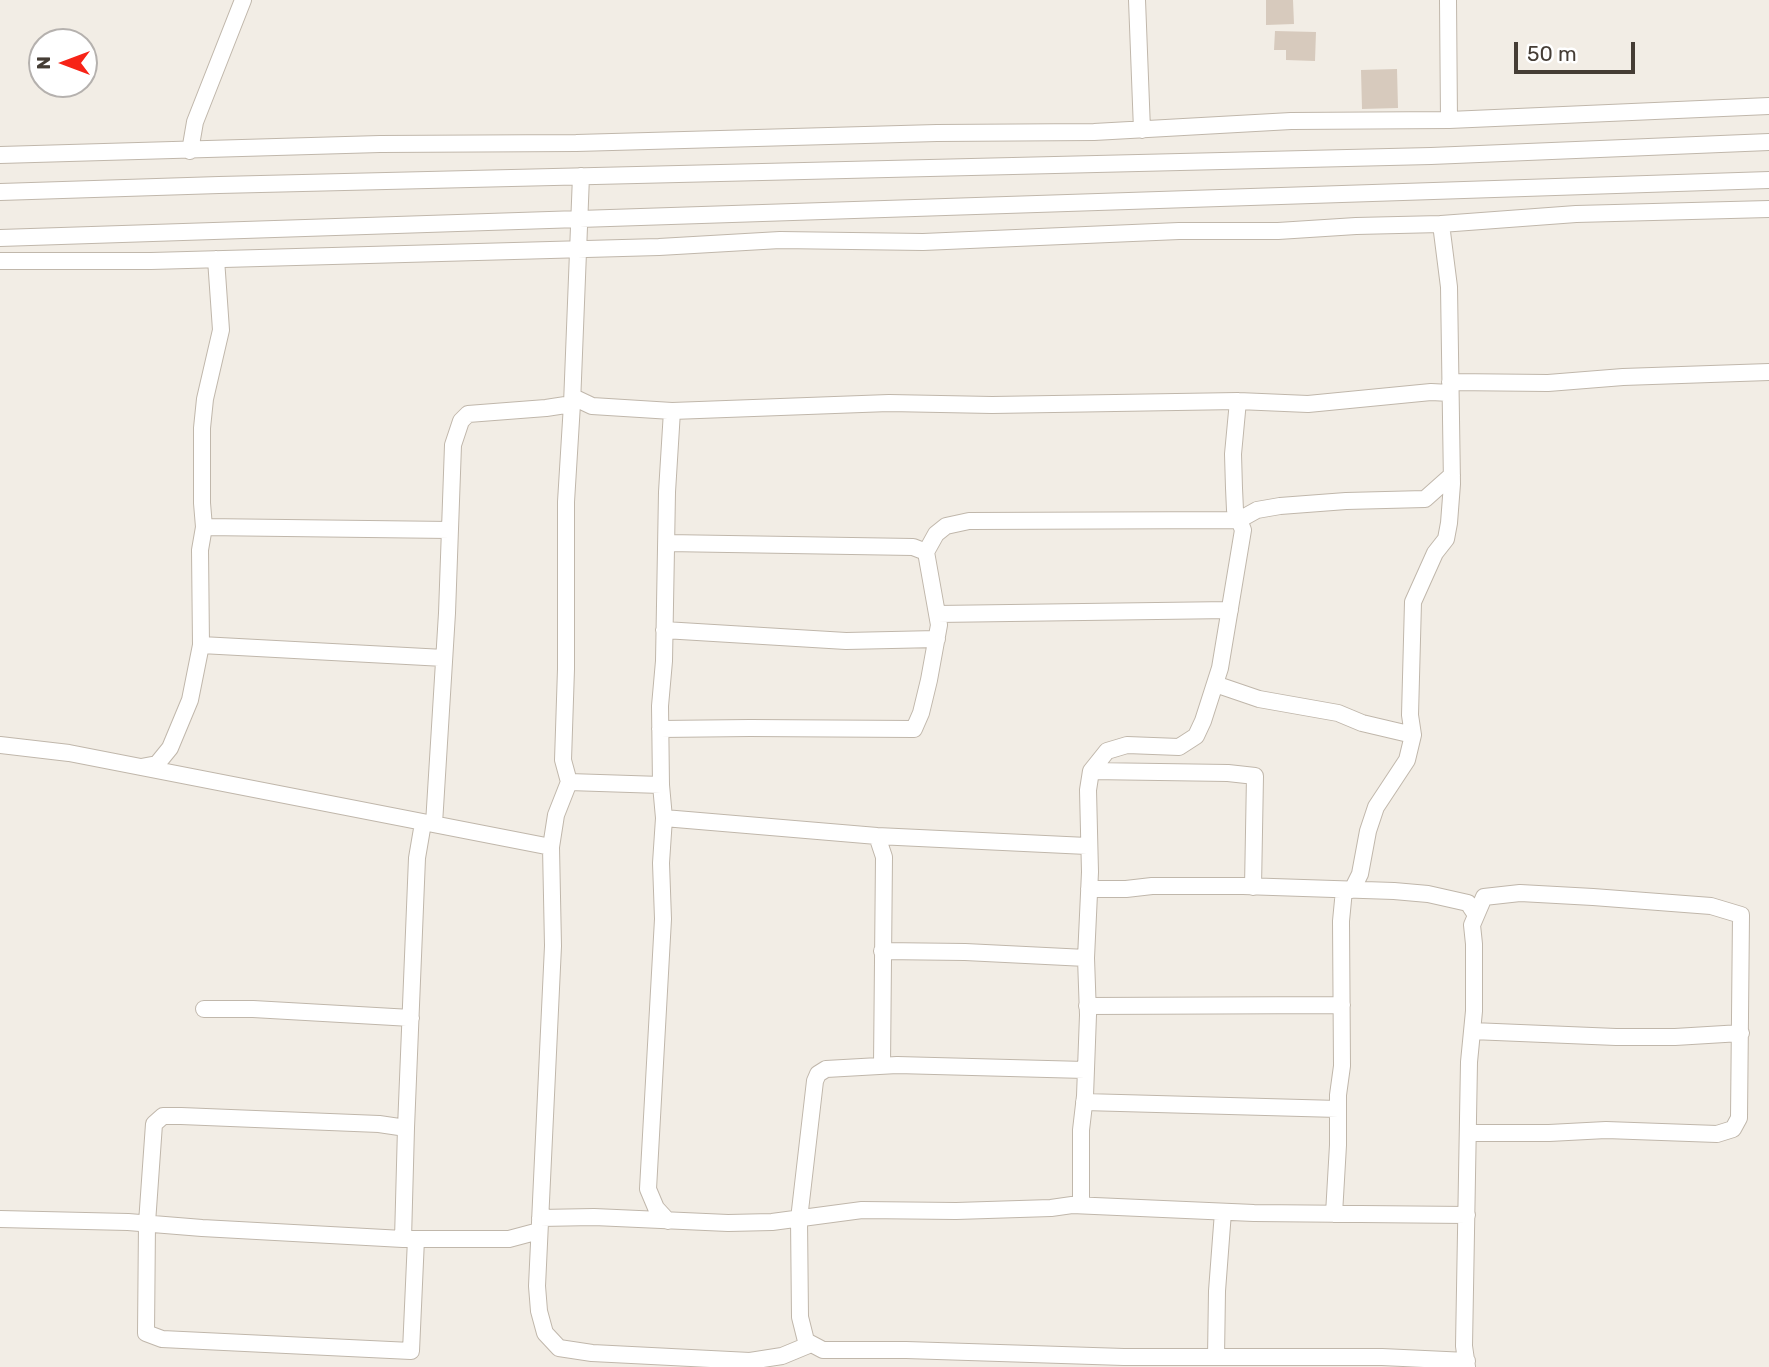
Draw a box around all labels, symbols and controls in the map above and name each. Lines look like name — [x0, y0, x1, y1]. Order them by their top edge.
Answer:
north arrow — [28, 28, 98, 98]
scale bar — [1517, 28, 1638, 72]
text: 50 m — [1527, 41, 1577, 66]
text: N — [32, 56, 55, 70]

